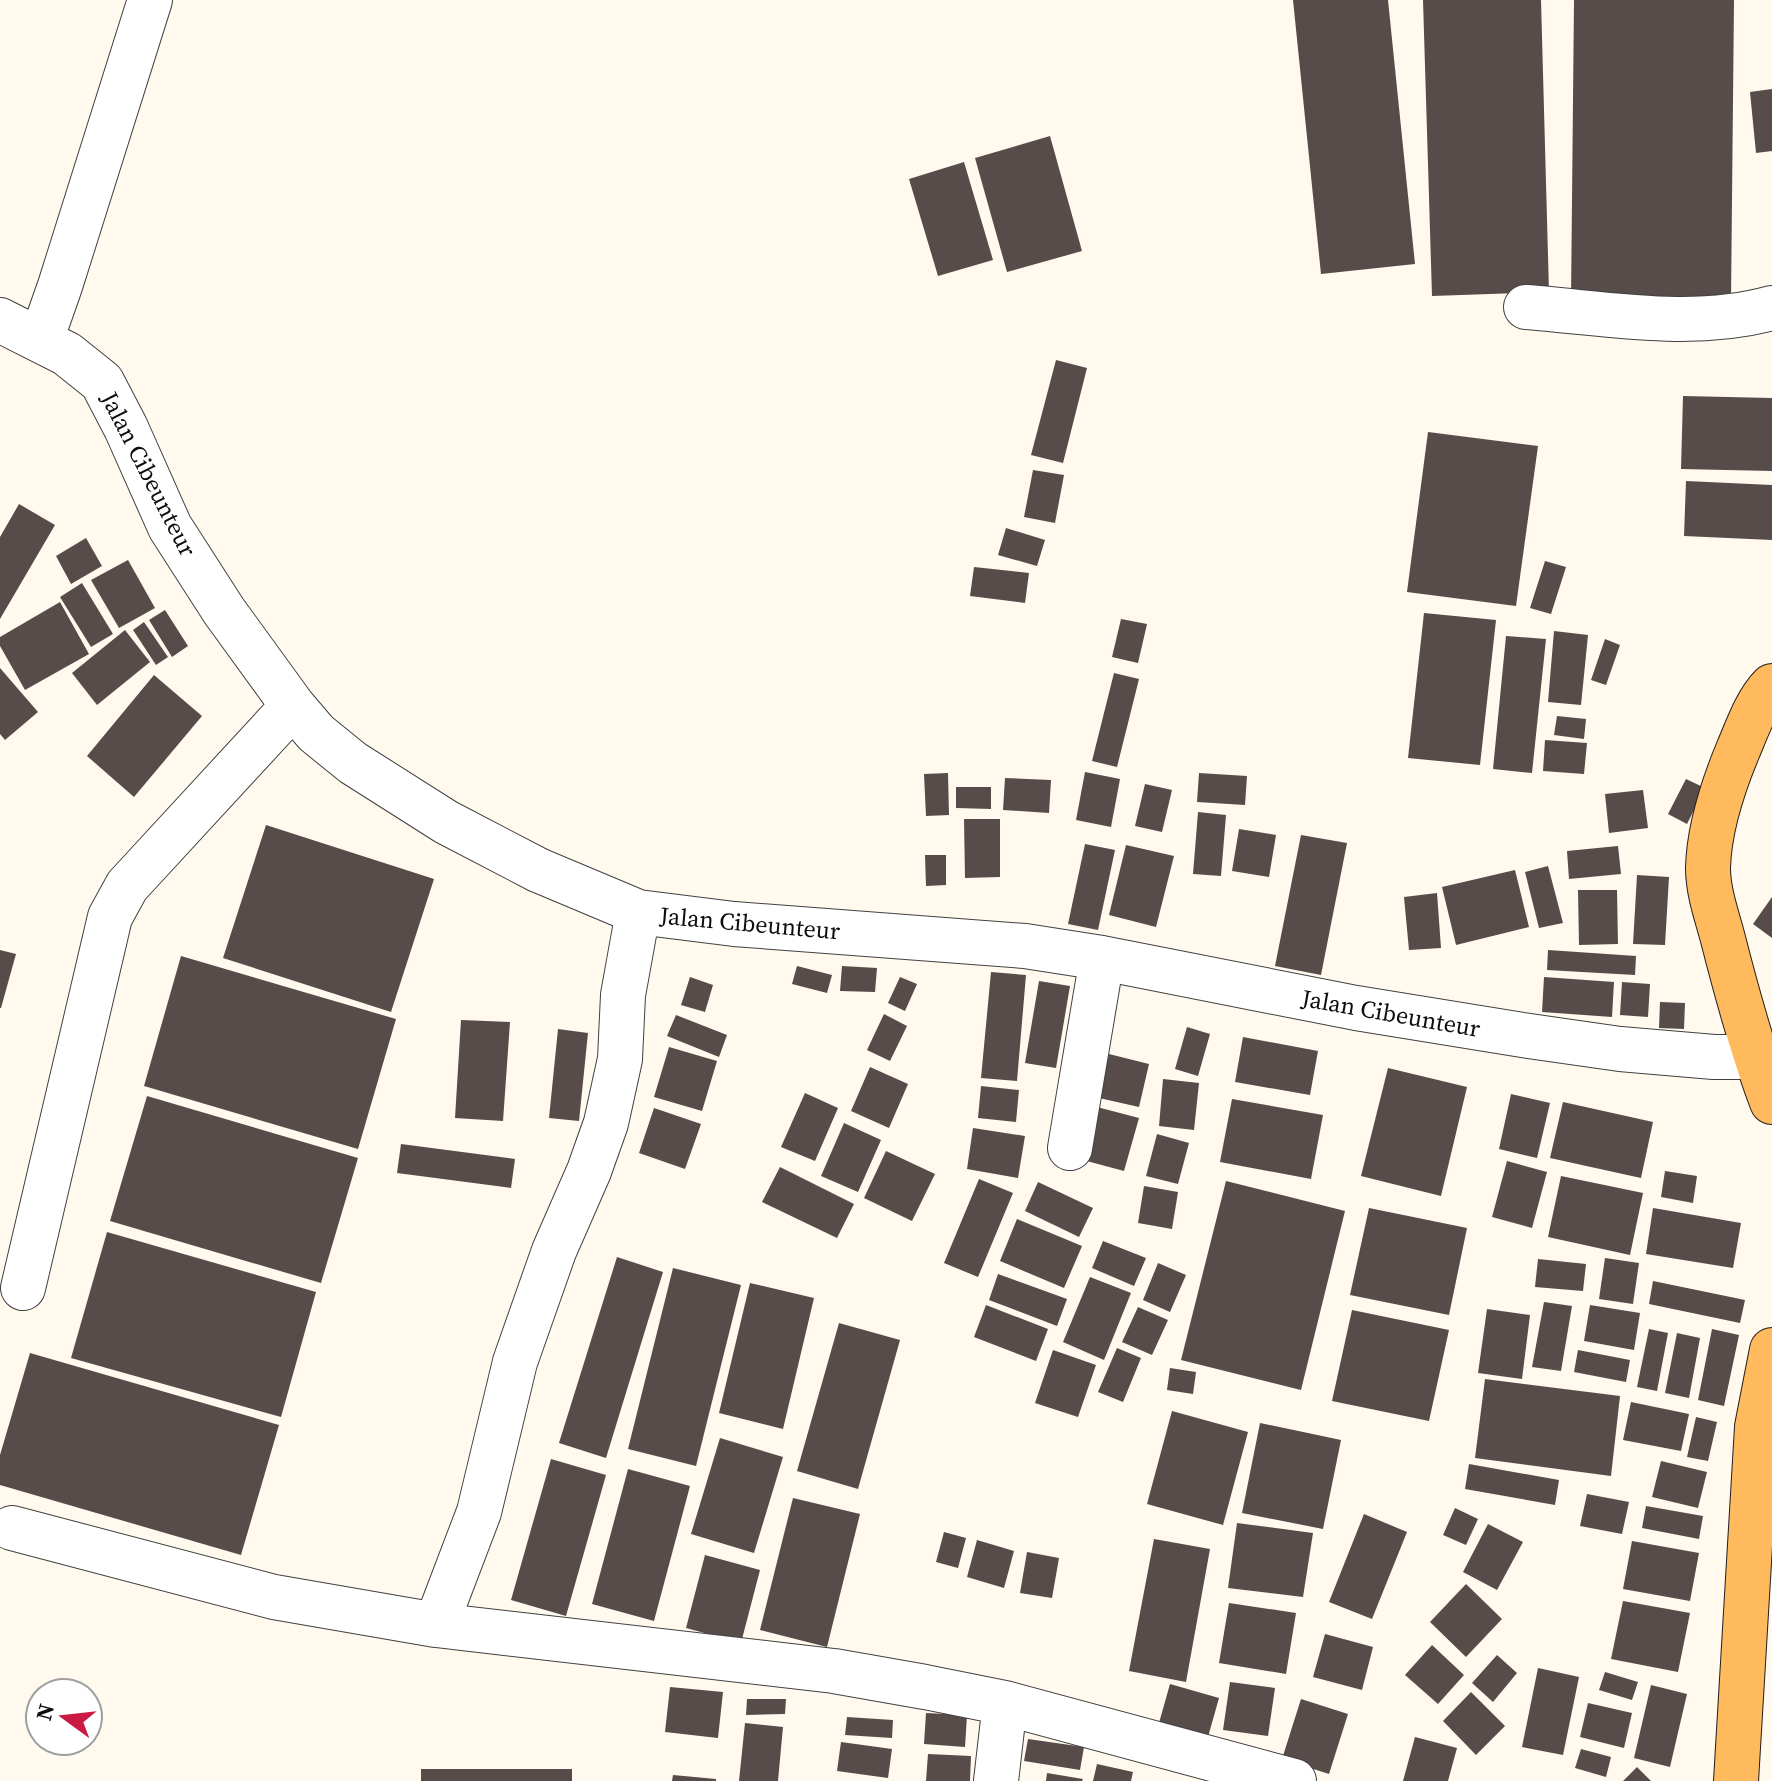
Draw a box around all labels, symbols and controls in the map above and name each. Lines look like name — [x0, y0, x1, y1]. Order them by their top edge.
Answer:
street label: Jalan Cibeunteur — [93, 385, 205, 562]
street label: Jalan Cibeunteur — [658, 899, 841, 947]
street label: Jalan Cibeunteur — [1298, 981, 1483, 1045]
north arrow — [24, 1677, 104, 1757]
text: N — [28, 1700, 61, 1723]

